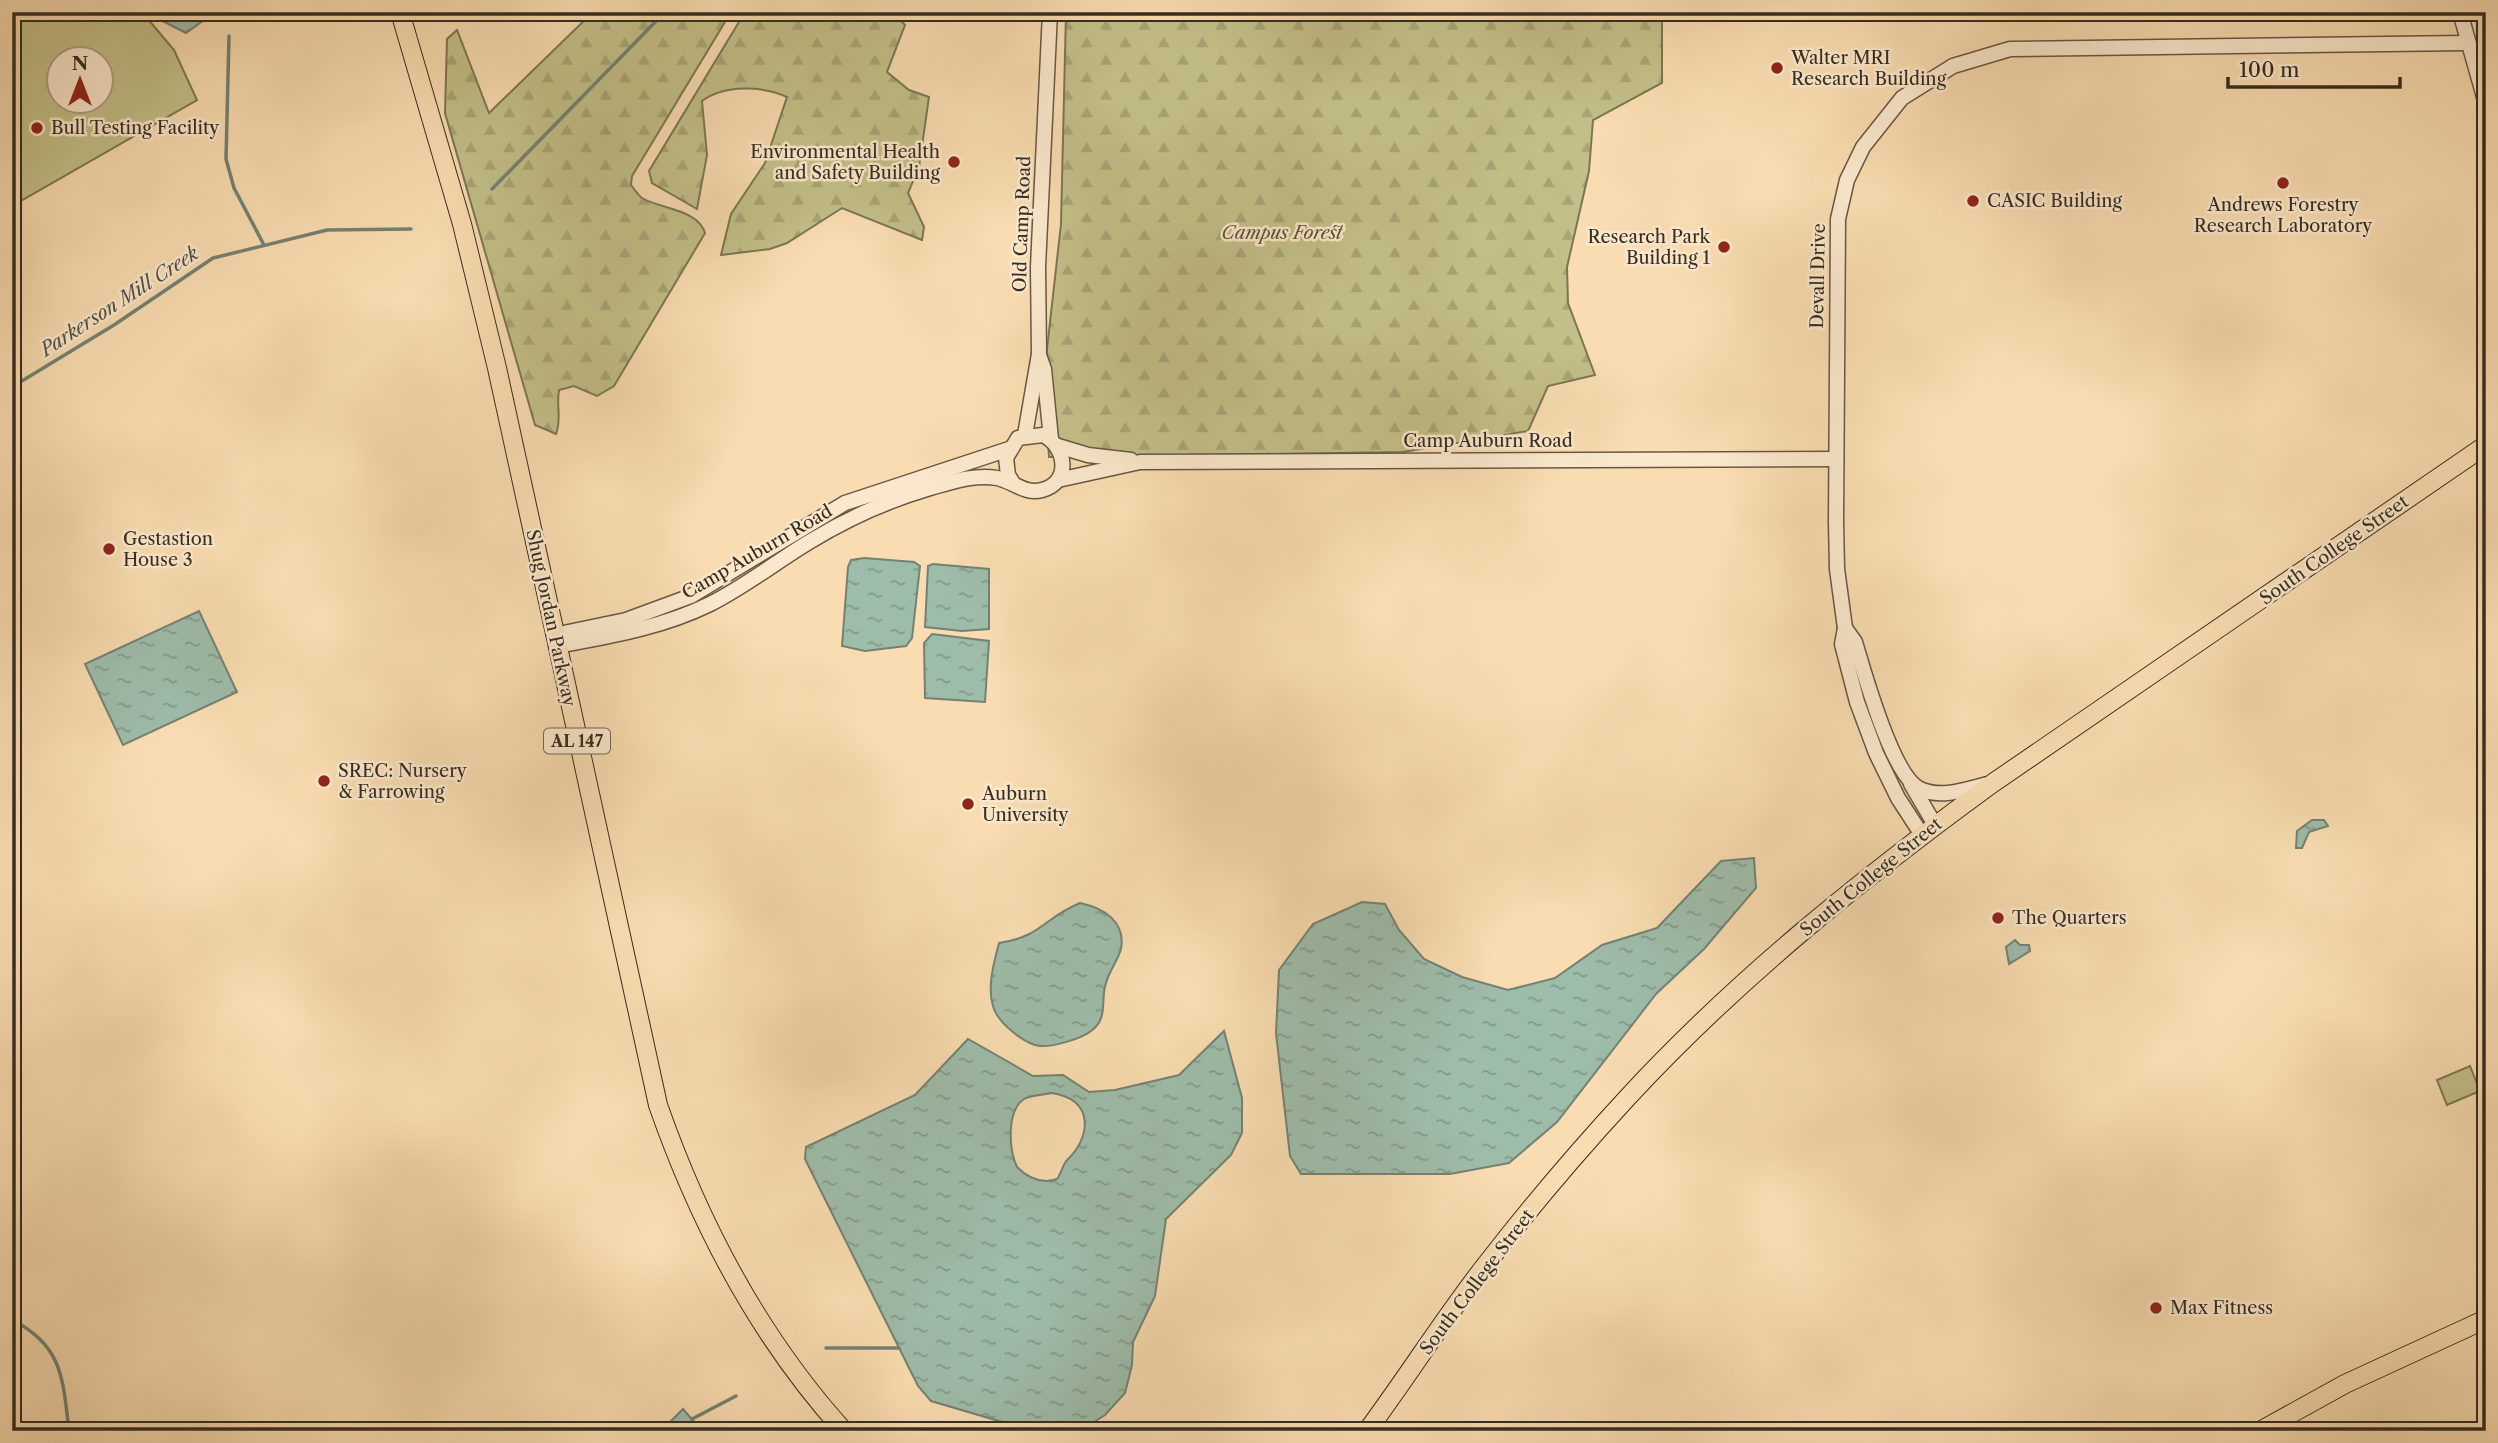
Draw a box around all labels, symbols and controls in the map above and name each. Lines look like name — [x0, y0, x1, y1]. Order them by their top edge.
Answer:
north arrow — [46, 46, 116, 116]
scale bar — [2228, 46, 2400, 90]
place label: Walter MRI Research Building — [1790, 47, 1947, 90]
text: N — [72, 52, 88, 75]
text: 100 m — [2239, 57, 2300, 82]
marker: Walter MRI Research Building — [1769, 60, 1785, 76]
place label: Bull Testing Facility — [51, 117, 220, 139]
marker: Bull Testing Facility — [29, 120, 45, 136]
place label: Environmental Health and Safety Building — [750, 141, 940, 184]
marker: Environmental Health and Safety Building — [946, 154, 962, 170]
street label: Old Camp Road — [1009, 155, 1035, 293]
marker: Andrews Forestry Research Laboratory — [2275, 175, 2291, 191]
place label: CASIC Building — [1987, 190, 2122, 212]
marker: CASIC Building — [1965, 193, 1981, 209]
place label: Andrews Forestry Research Laboratory — [2194, 194, 2373, 237]
park label: Campus Forest — [1222, 222, 1344, 244]
street label: Devall Drive — [1806, 223, 1830, 329]
place label: Research Park Building 1 — [1587, 226, 1712, 269]
marker: Research Park Building 1 — [1716, 239, 1732, 255]
water label: Parkerson Mill Creek — [34, 242, 203, 362]
street label: Camp Auburn Road — [1403, 430, 1573, 452]
street label: South College Street — [2255, 490, 2413, 610]
street label: Camp Auburn Road — [678, 500, 836, 604]
street label: Shug Jordan Parkway — [521, 527, 581, 710]
place label: Gestastion House 3 — [123, 528, 213, 571]
marker: Gestastion House 3 — [101, 541, 117, 557]
road number: AL 147 — [544, 728, 610, 754]
place label: SREC: Nursery & Farrowing — [338, 760, 468, 803]
marker: SREC: Nursery & Farrowing — [316, 773, 332, 789]
place label: Auburn University — [981, 783, 1070, 826]
marker: Auburn University — [960, 796, 976, 812]
street label: South College Street — [1796, 813, 1947, 941]
place label: The Quarters — [2012, 907, 2127, 929]
marker: The Quarters — [1990, 910, 2006, 926]
street label: South College Street — [1415, 1204, 1539, 1359]
place label: Max Fitness — [2170, 1297, 2273, 1319]
marker: Max Fitness — [2148, 1300, 2164, 1316]

